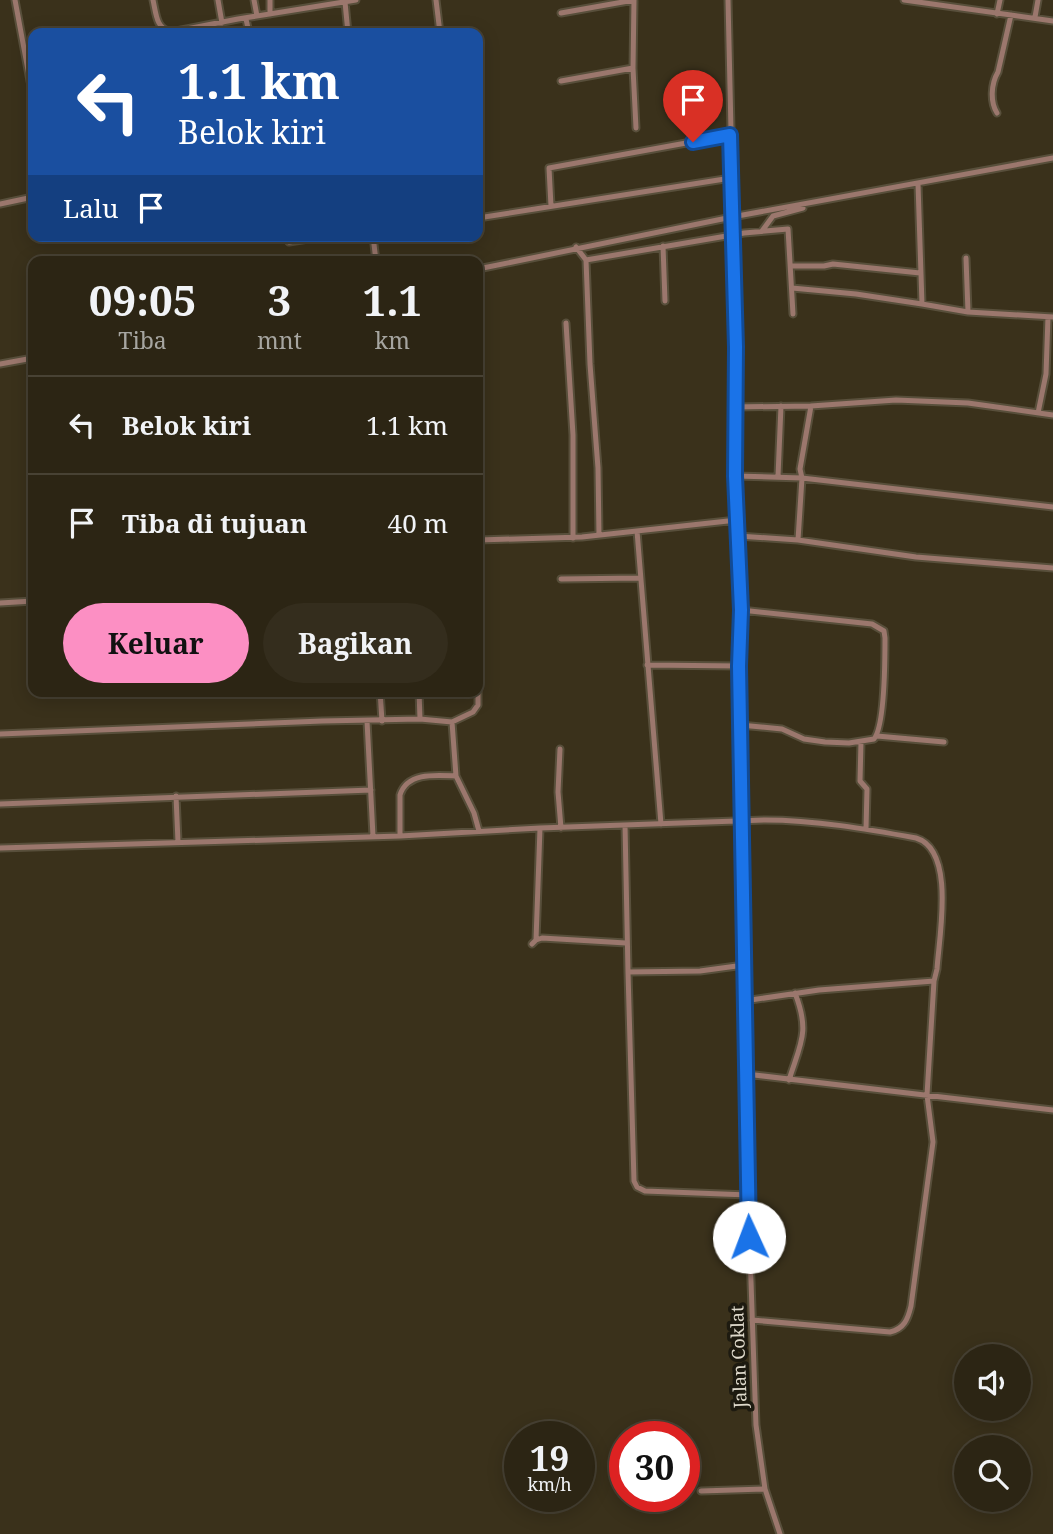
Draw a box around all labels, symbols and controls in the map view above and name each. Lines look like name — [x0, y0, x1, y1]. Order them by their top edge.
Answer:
text: 1.1 km — [178, 47, 340, 113]
icon: left — [63, 56, 154, 147]
pin — [663, 70, 723, 142]
icon: arrive — [674, 81, 712, 119]
text: Belok kiri — [178, 110, 326, 153]
icon: arrive — [132, 189, 170, 227]
text: Lalu — [63, 190, 118, 226]
text: 09:05 — [89, 271, 196, 328]
text: 3 — [268, 271, 291, 328]
text: 1.1 — [362, 271, 422, 328]
text: Tiba — [118, 324, 167, 356]
text: mnt — [257, 324, 302, 356]
text: km — [375, 324, 410, 356]
icon: left — [63, 406, 101, 444]
text: Belok kiri — [122, 407, 251, 443]
text: 1.1 km — [366, 407, 448, 443]
icon: arrive — [63, 504, 101, 542]
text: Tiba di tujuan — [122, 505, 307, 541]
text: 40 m — [388, 505, 448, 541]
button: Keluar — [63, 603, 249, 683]
button: Bagikan — [263, 603, 448, 683]
position arrow — [712, 1200, 786, 1274]
street label: Jalan Coklat — [724, 1305, 752, 1410]
map controls — [954, 1344, 1031, 1512]
button: sound — [954, 1344, 1031, 1421]
speed limit sign: 30 — [609, 1421, 700, 1512]
text: 19 — [530, 1434, 569, 1481]
button: search — [954, 1435, 1031, 1512]
text: km/h — [527, 1472, 572, 1496]

